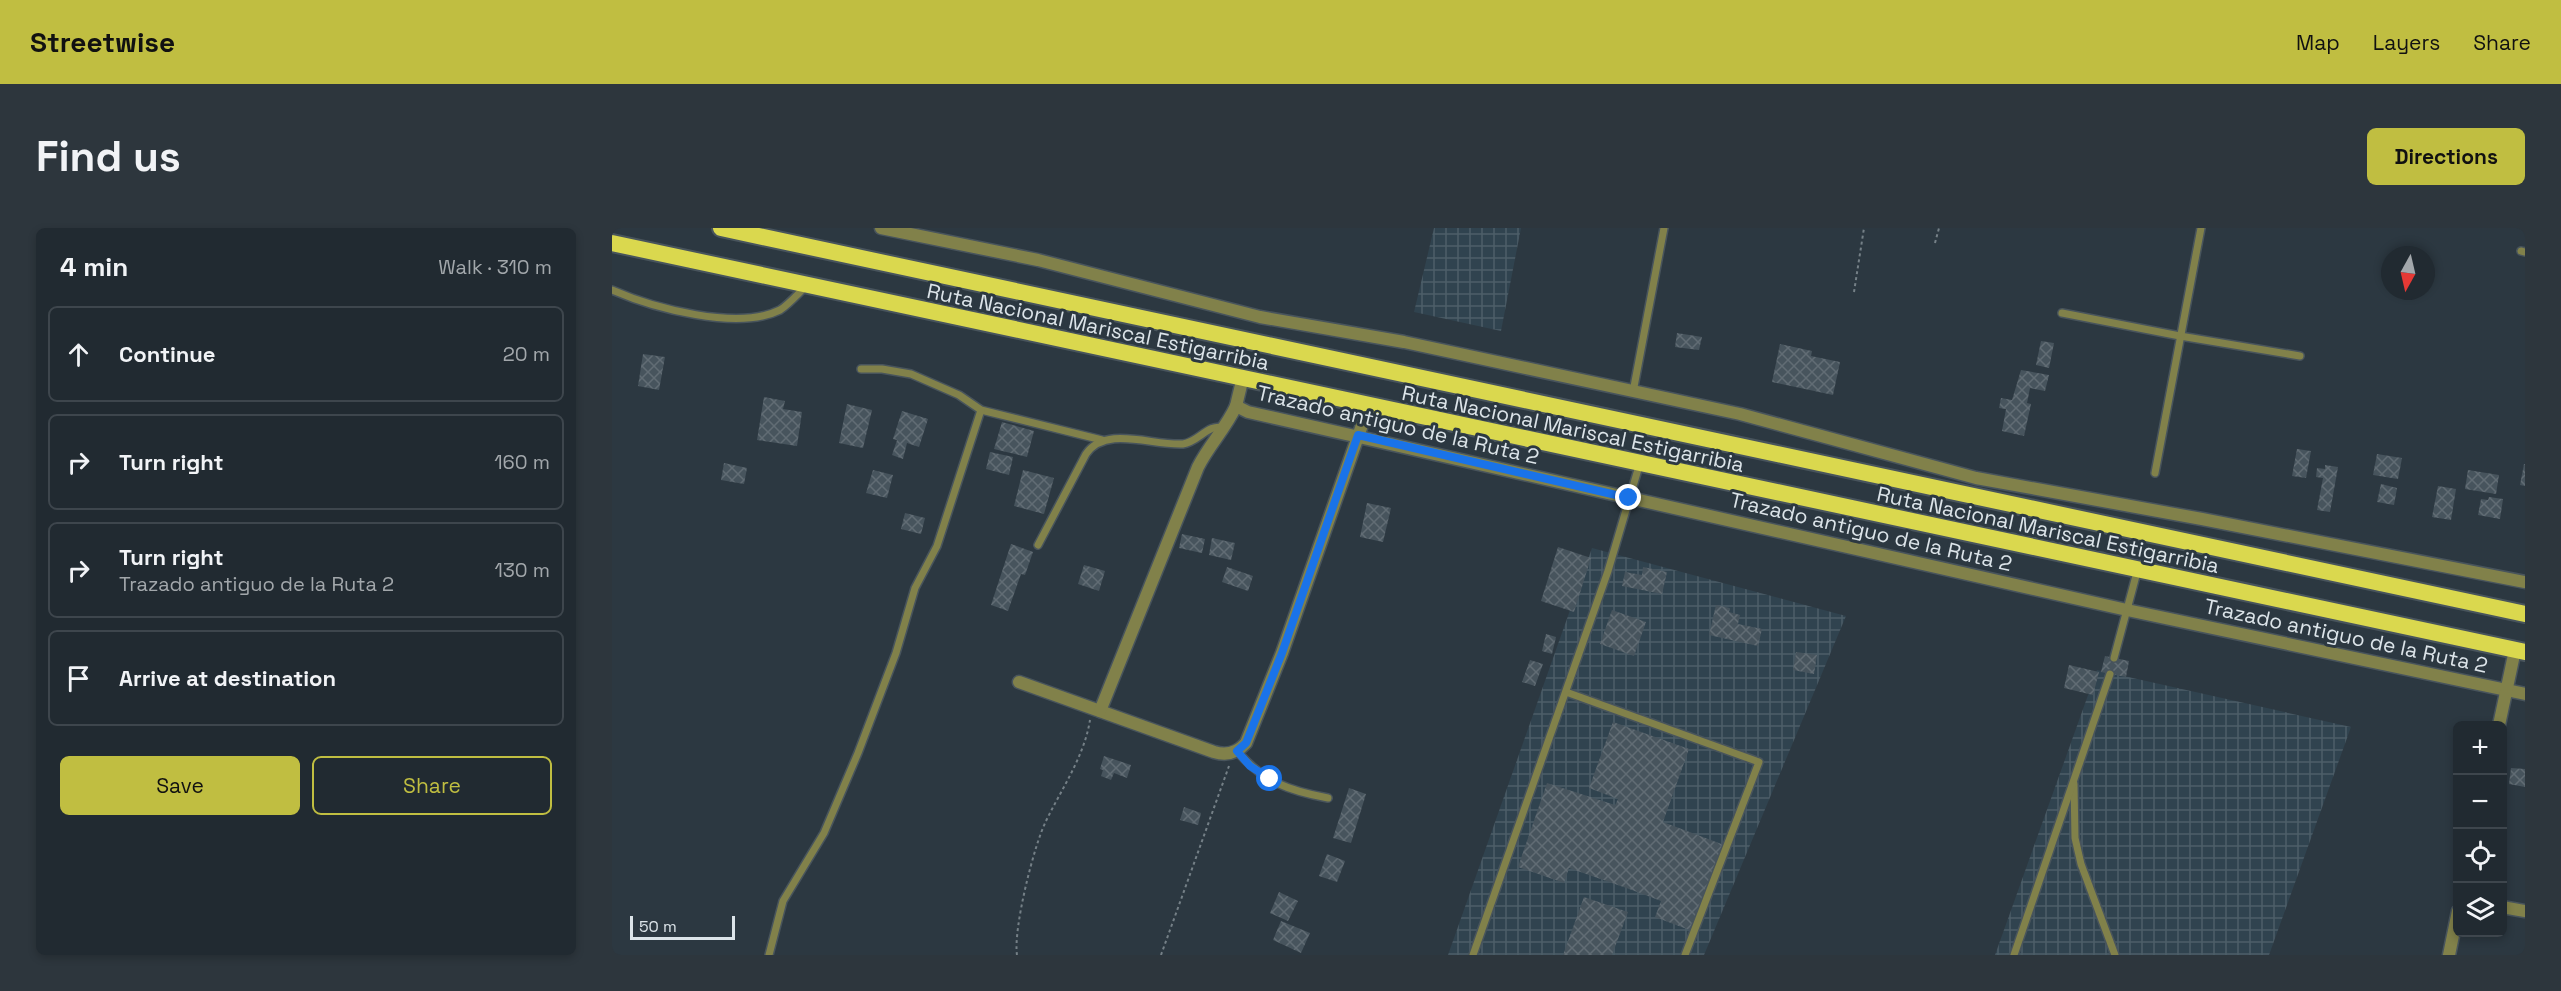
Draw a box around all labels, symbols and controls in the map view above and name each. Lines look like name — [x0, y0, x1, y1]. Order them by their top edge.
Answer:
text: Streetwise — [30, 24, 175, 60]
text: Map — [2296, 29, 2340, 56]
text: Layers — [2373, 29, 2440, 56]
text: Share — [2473, 29, 2531, 56]
button: Directions — [2367, 128, 2525, 185]
text: Find us — [36, 130, 181, 183]
north arrow — [2381, 246, 2435, 300]
text: 4 min — [60, 250, 128, 284]
text: Walk · 310 m — [438, 254, 552, 280]
street label: Ruta Nacional Mariscal Estigarribia — [924, 277, 1272, 376]
icon: ahead — [62, 338, 95, 371]
text: Continue — [119, 340, 215, 368]
text: 20 m — [503, 341, 550, 367]
street label: Trazado antiguo de la Ruta 2 — [1254, 379, 1542, 470]
street label: Ruta Nacional Mariscal Estigarribia — [1399, 379, 1747, 478]
icon: right — [62, 446, 95, 479]
text: Turn right — [119, 448, 224, 476]
text: 160 m — [494, 449, 550, 475]
street label: Ruta Nacional Mariscal Estigarribia — [1874, 480, 2222, 579]
route end — [1615, 484, 1641, 510]
street label: Trazado antiguo de la Ruta 2 — [1727, 486, 2015, 577]
text: Turn right — [119, 543, 224, 571]
icon: right — [62, 554, 95, 587]
text: 130 m — [494, 557, 550, 583]
text: Trazado antiguo de la Ruta 2 — [119, 571, 394, 597]
street label: Trazado antiguo de la Ruta 2 — [2202, 592, 2490, 679]
icon: arrive — [62, 662, 95, 695]
text: Arrive at destination — [119, 664, 336, 692]
map controls — [2453, 721, 2507, 937]
button: + — [2453, 721, 2507, 775]
button: Save — [60, 756, 300, 815]
button: Share — [312, 756, 552, 815]
route start — [1256, 765, 1282, 791]
button: − — [2453, 775, 2507, 829]
button: locate — [2453, 829, 2507, 883]
button: layers — [2453, 883, 2507, 937]
scale bar — [630, 913, 735, 940]
text: 50 m — [639, 916, 677, 937]

